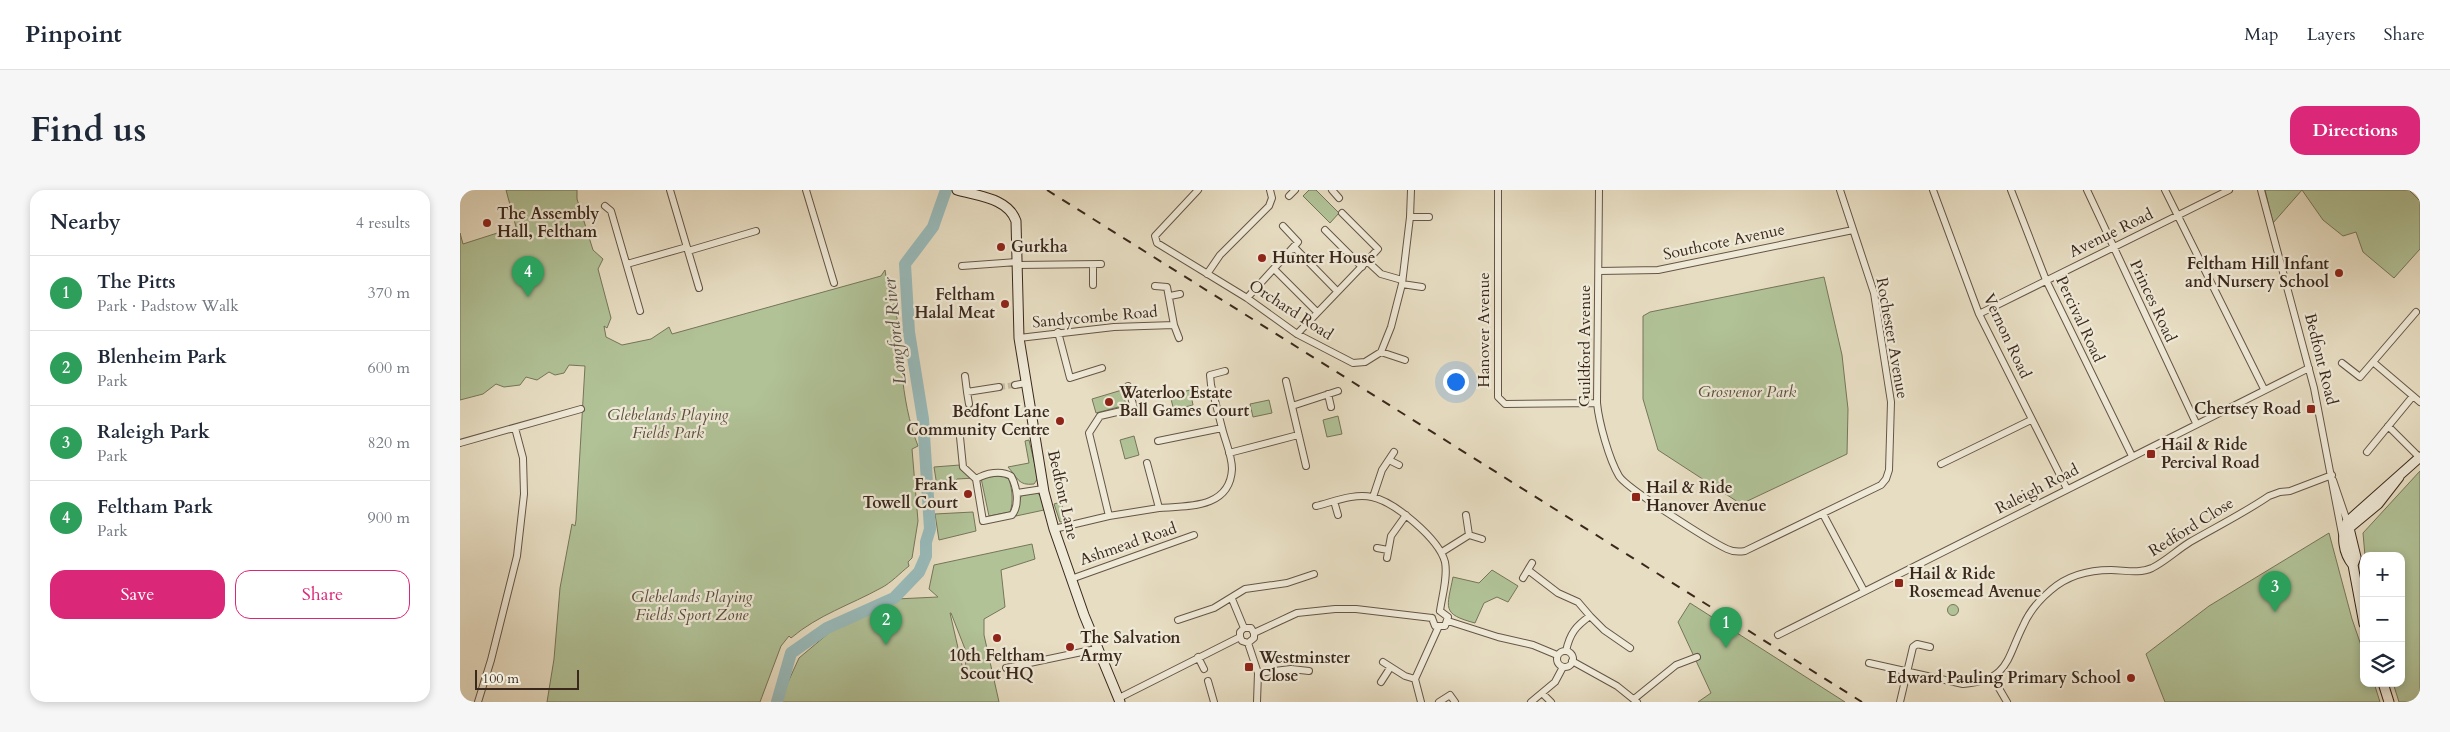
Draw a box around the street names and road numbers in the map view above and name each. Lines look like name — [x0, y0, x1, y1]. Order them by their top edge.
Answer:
street label: Avenue Road — [2065, 203, 2157, 263]
street label: Southcote Avenue — [1661, 218, 1787, 266]
street label: Princes Road — [2124, 256, 2182, 346]
street label: Hanover Avenue — [1473, 272, 1495, 388]
street label: Percival Road — [2050, 272, 2110, 366]
street label: Orchard Road — [1245, 275, 1338, 346]
street label: Rochester Avenue — [1871, 276, 1913, 400]
street label: Guildford Avenue — [1574, 285, 1596, 407]
street label: Vernon Road — [1978, 290, 2036, 382]
street label: Sandycombe Road — [1031, 301, 1159, 333]
street label: Bedfont Road — [2299, 311, 2343, 408]
street label: Bedfont Lane — [1042, 448, 1084, 542]
street label: Raleigh Road — [1991, 458, 2083, 519]
street label: Redford Close — [2144, 492, 2238, 562]
street label: Ashmead Road — [1077, 517, 1180, 571]

